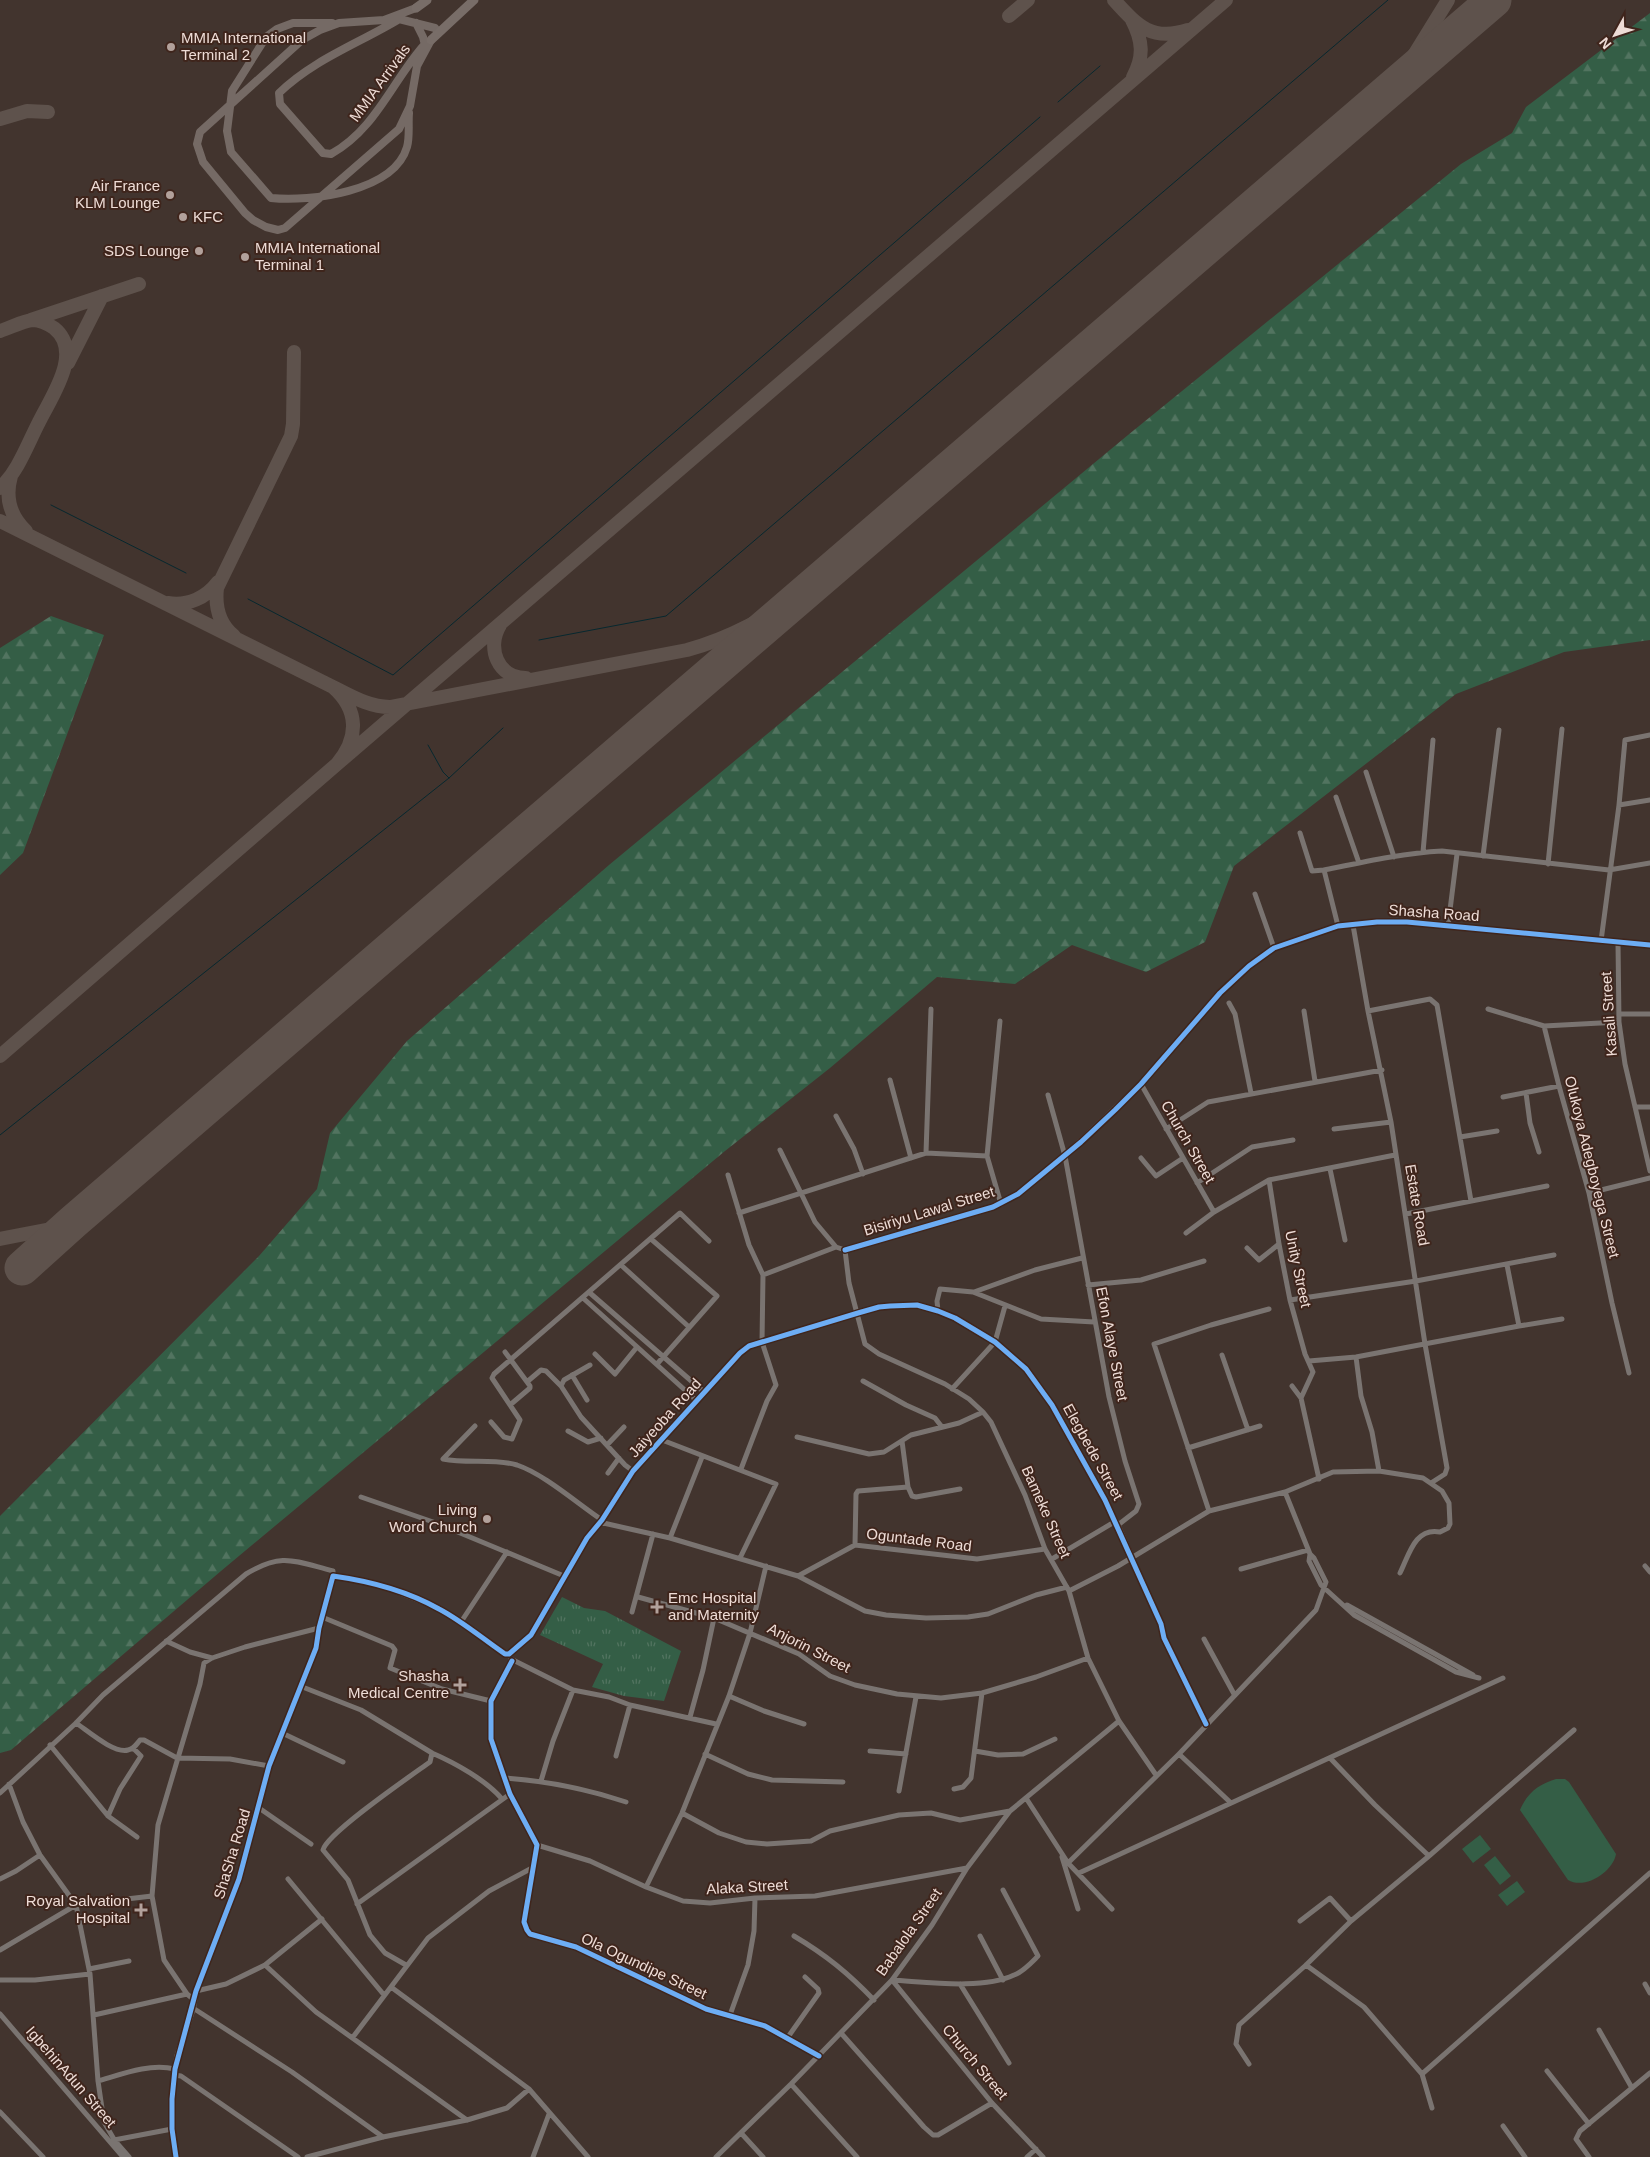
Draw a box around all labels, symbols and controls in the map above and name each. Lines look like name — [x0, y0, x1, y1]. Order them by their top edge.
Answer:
north arrow — [1590, 10, 1640, 60]
place label: MMIA International Terminal 2 — [181, 29, 306, 63]
text: N — [1596, 34, 1614, 52]
marker: MMIA International Terminal 2 — [165, 41, 177, 53]
street label: MMIA Arrivals — [346, 41, 413, 125]
place label: Air France KLM Lounge — [75, 177, 160, 211]
marker: Air France KLM Lounge — [164, 189, 176, 201]
place label: KFC — [193, 208, 223, 225]
marker: KFC — [177, 211, 189, 223]
place label: MMIA International Terminal 1 — [255, 239, 380, 273]
place label: SDS Lounge — [104, 242, 189, 259]
marker: SDS Lounge — [193, 245, 205, 257]
marker: MMIA International Terminal 1 — [239, 251, 251, 263]
street label: Shasha Road — [1388, 901, 1480, 924]
street label: Kasali Street — [1597, 970, 1620, 1057]
street label: Olukoya Adegboyega Street — [1562, 1074, 1624, 1260]
street label: Church Street — [1158, 1097, 1219, 1187]
street label: Estate Road — [1402, 1163, 1433, 1247]
street label: Bisiriyu Lawal Street — [861, 1182, 997, 1239]
street label: Unity Street — [1282, 1229, 1315, 1310]
street label: Efon Alaye Street — [1093, 1285, 1132, 1403]
street label: Jaiyeoba Road — [625, 1375, 704, 1461]
street label: Elegbede Street — [1060, 1401, 1127, 1504]
street label: Bameke Street — [1019, 1463, 1075, 1561]
place label: Living Word Church — [389, 1501, 477, 1535]
marker: Living Word Church — [481, 1513, 493, 1525]
street label: Oguntade Road — [865, 1525, 973, 1554]
place label: Emc Hospital and Maternity — [668, 1589, 759, 1623]
marker: Emc Hospital and Maternity — [650, 1600, 664, 1614]
street label: Anjorin Street — [765, 1619, 854, 1676]
place label: Shasha Medical Centre — [348, 1667, 450, 1701]
marker: Shasha Medical Centre — [453, 1678, 467, 1692]
street label: ShaSha Road — [210, 1807, 253, 1901]
street label: Alaka Street — [706, 1876, 789, 1897]
street label: Babalola Street — [872, 1884, 945, 1979]
place label: Royal Salvation Hospital — [26, 1892, 130, 1926]
marker: Royal Salvation Hospital — [134, 1903, 148, 1917]
street label: Ola Ogundipe Street — [579, 1929, 711, 2002]
street label: Church Street — [939, 2021, 1012, 2103]
street label: IgbehinAdun Street — [23, 2023, 120, 2131]

